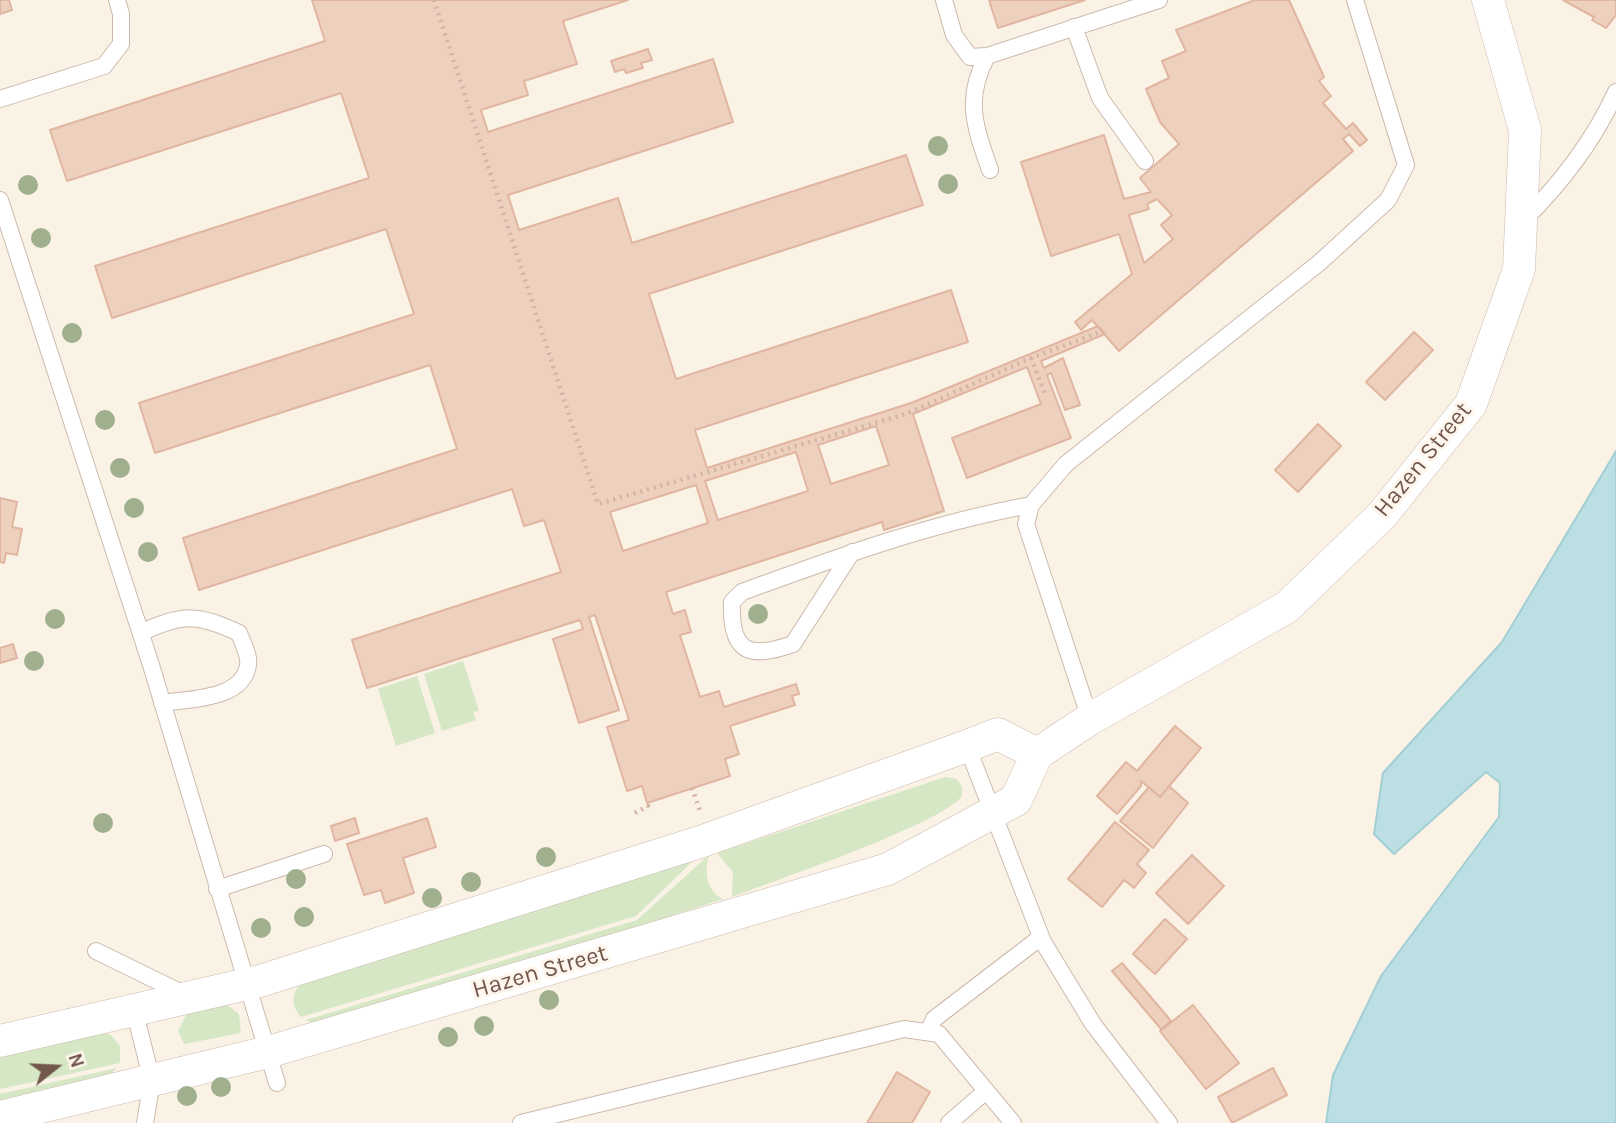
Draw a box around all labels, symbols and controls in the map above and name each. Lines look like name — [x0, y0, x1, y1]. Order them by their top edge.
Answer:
street label: Hazen Street — [1368, 397, 1478, 523]
street label: Hazen Street — [469, 939, 611, 1005]
north arrow — [21, 1032, 91, 1102]
text: N — [63, 1051, 89, 1070]

